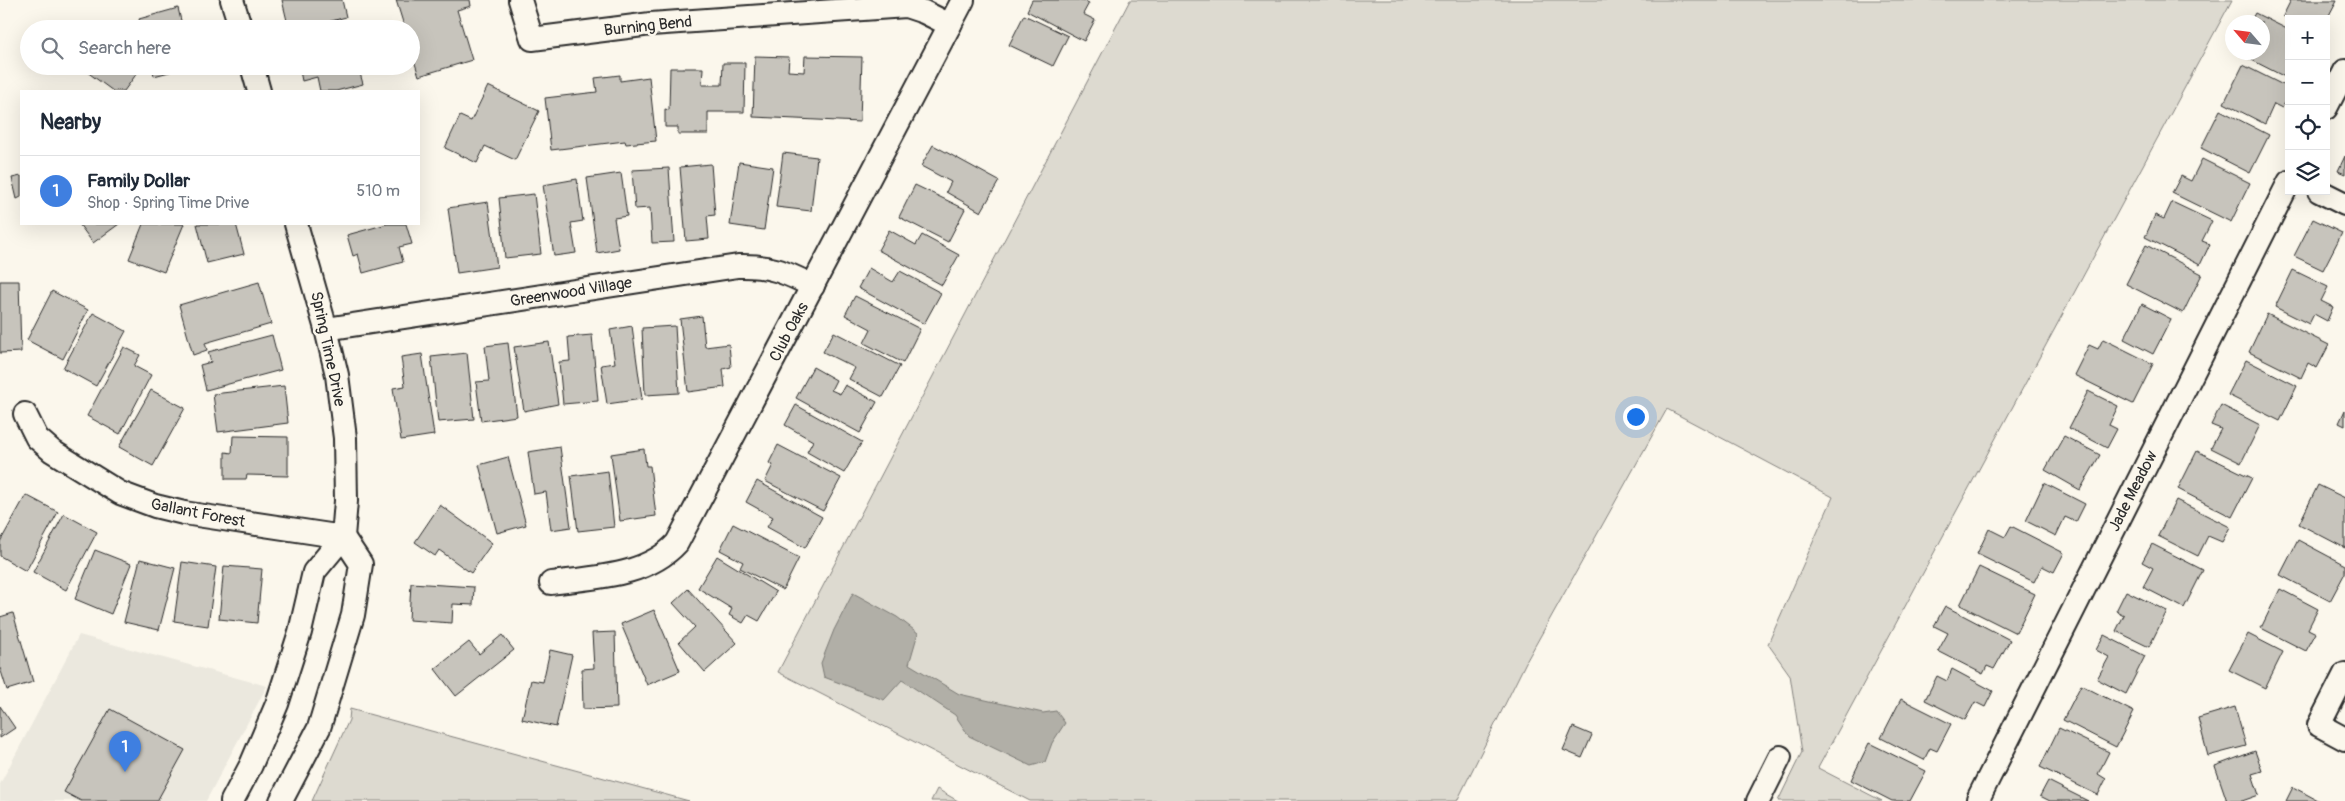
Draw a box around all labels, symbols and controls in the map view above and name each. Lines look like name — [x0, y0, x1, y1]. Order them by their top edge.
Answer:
street label: Burning Bend — [603, 11, 693, 41]
north arrow — [2225, 15, 2270, 60]
map controls — [2285, 15, 2330, 195]
button: + — [2285, 15, 2330, 60]
search box — [20, 20, 420, 75]
icon: search — [38, 34, 66, 62]
text: Search here — [78, 36, 171, 60]
button: − — [2285, 60, 2330, 105]
button: locate — [2285, 105, 2330, 150]
text: Nearby — [40, 109, 101, 136]
button: layers — [2285, 150, 2330, 195]
text: Family Dollar — [87, 169, 190, 193]
text: 1 — [53, 181, 59, 201]
text: 510 m — [356, 181, 400, 201]
text: Shop · Spring Time Drive — [87, 193, 249, 213]
street label: Greenwood Village — [509, 272, 634, 312]
street label: Spring Time Drive — [306, 290, 350, 408]
street label: Club Oaks — [765, 299, 813, 365]
your location — [1623, 404, 1649, 430]
street label: Jade Meadow — [2104, 447, 2162, 535]
street label: Gallant Forest — [149, 494, 247, 532]
pin: 1 — [109, 731, 141, 772]

